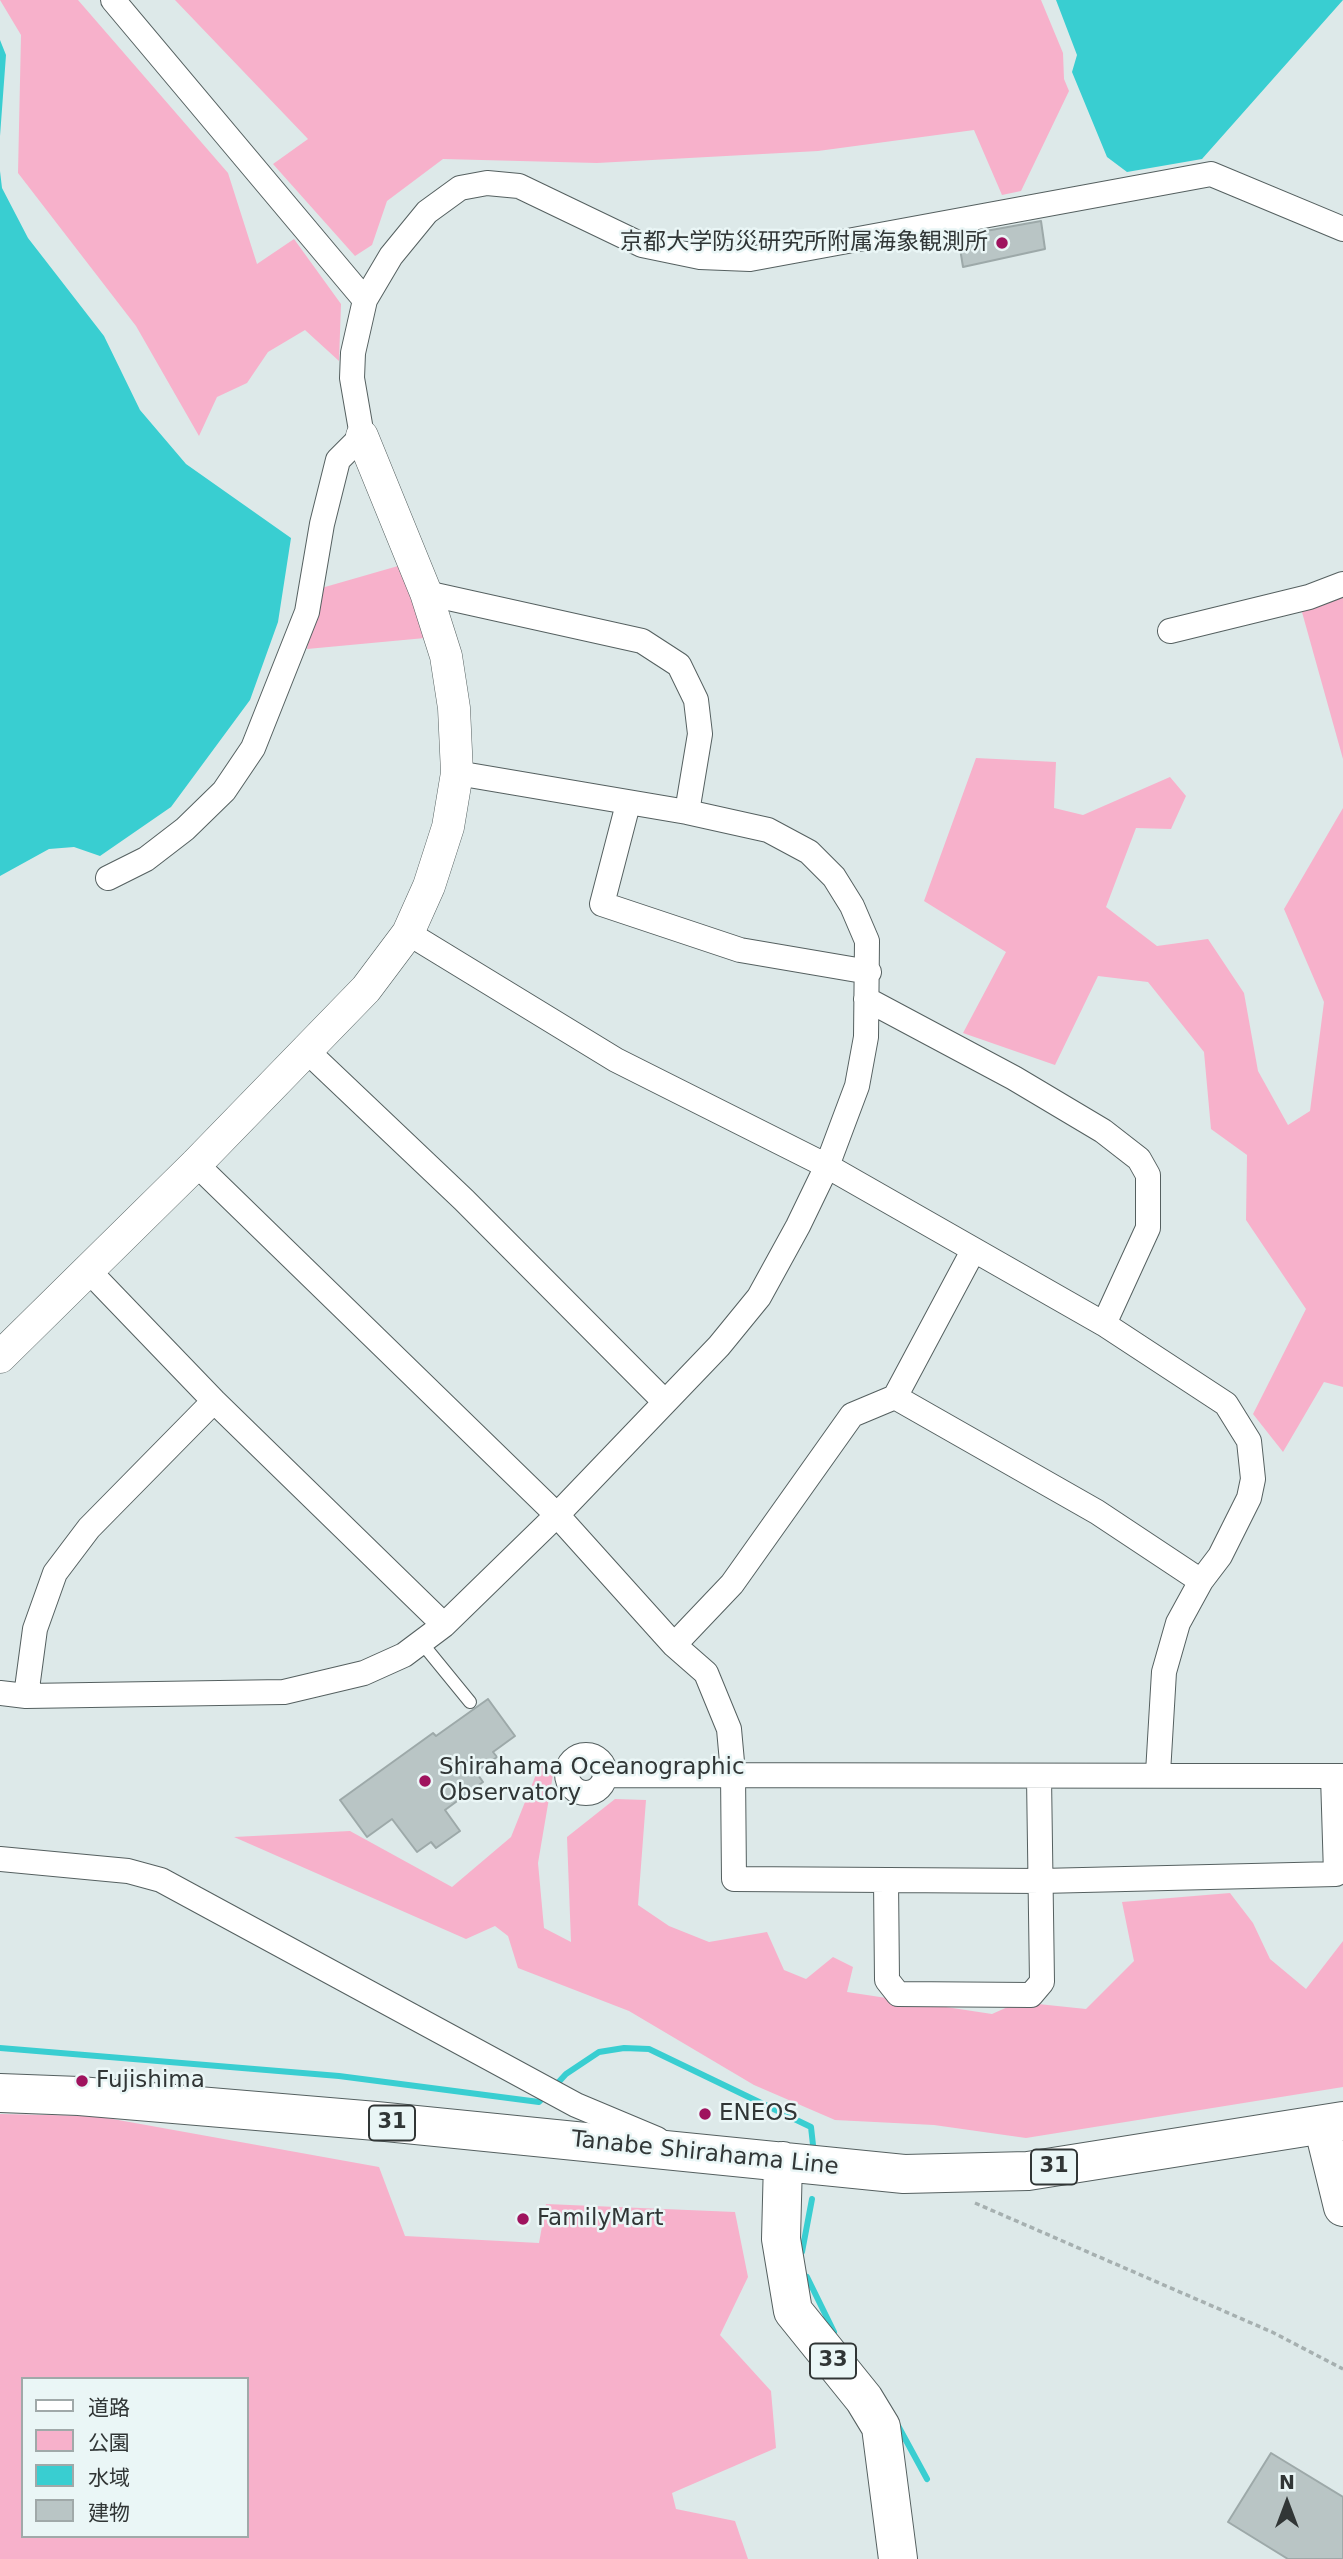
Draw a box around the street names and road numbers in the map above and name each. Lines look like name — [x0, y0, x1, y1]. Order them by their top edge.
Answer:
road number: 31 — [369, 2106, 415, 2140]
street label: Tanabe Shirahama Line — [570, 2126, 840, 2182]
road number: 31 — [1031, 2150, 1077, 2184]
road number: 33 — [810, 2344, 856, 2378]

